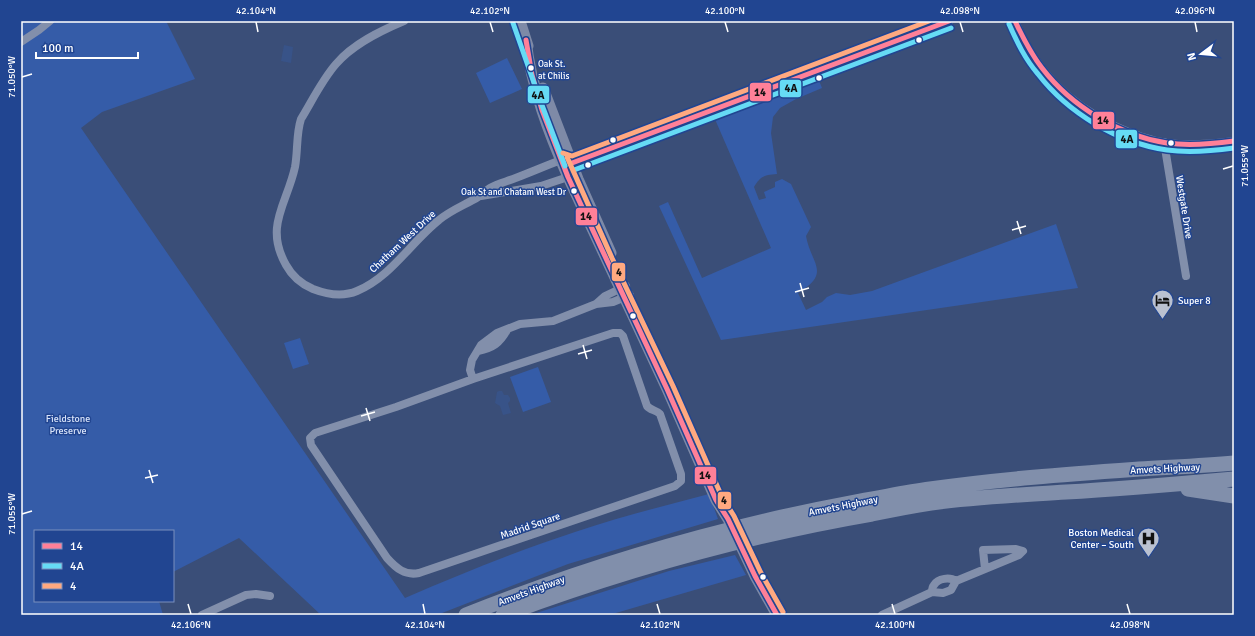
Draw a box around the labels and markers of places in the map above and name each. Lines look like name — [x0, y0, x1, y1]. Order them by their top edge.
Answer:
unlabelled marker — [914, 35, 924, 45]
place label: Oak St. at Chilis — [538, 59, 569, 82]
marker: Oak St. at Chilis — [526, 63, 536, 73]
unlabelled marker — [814, 73, 824, 83]
unlabelled marker — [608, 135, 618, 145]
unlabelled marker — [1166, 138, 1176, 148]
unlabelled marker — [583, 160, 593, 170]
marker: Oak St and Chatam West Dr — [569, 186, 579, 196]
place label: Oak St and Chatam West Dr — [461, 187, 567, 198]
hotel icon: Super 8 — [1150, 287, 1176, 320]
place label: Super 8 — [1178, 295, 1211, 307]
unlabelled marker — [628, 311, 638, 321]
hospital icon: Boston Medical Center – South — [1136, 525, 1162, 558]
place label: Boston Medical Center – South — [1068, 527, 1134, 551]
unlabelled marker — [758, 572, 768, 582]

